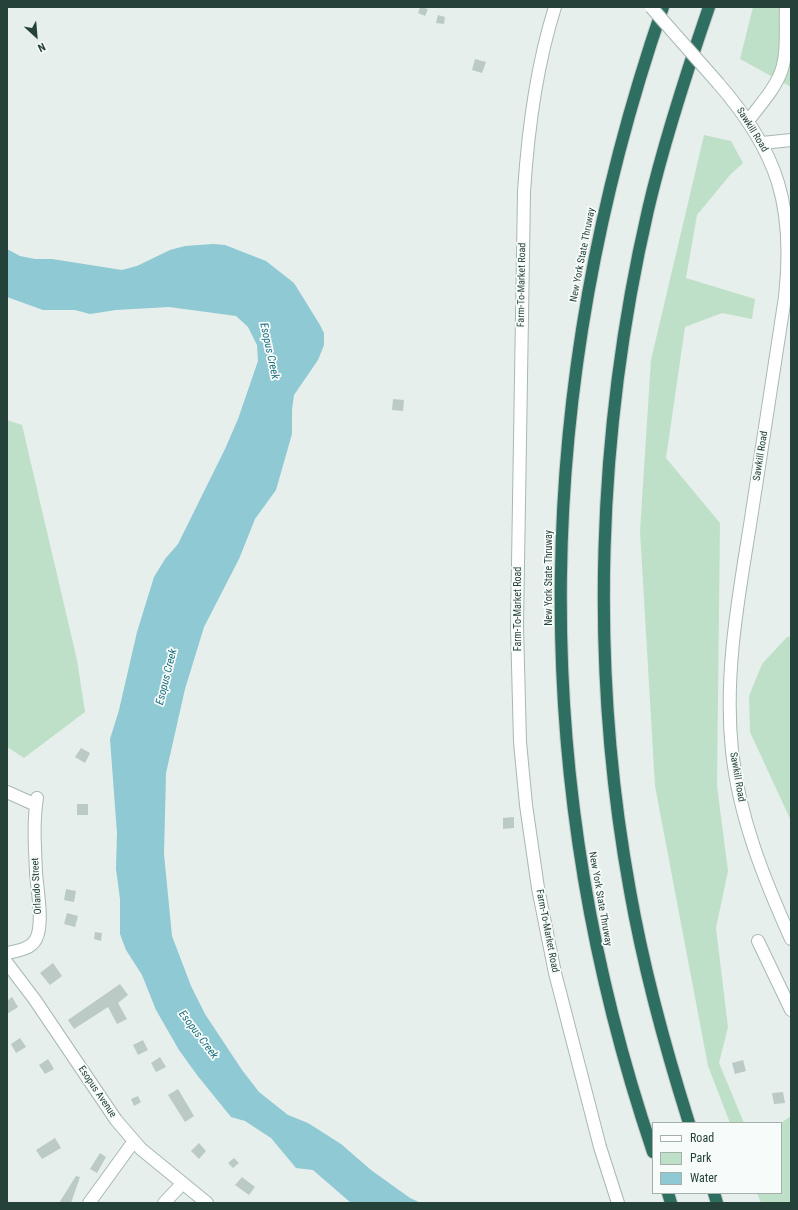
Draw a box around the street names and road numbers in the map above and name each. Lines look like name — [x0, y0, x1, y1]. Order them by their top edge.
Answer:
street label: Sawkill Road — [734, 106, 770, 154]
street label: New York State Thruway — [568, 207, 598, 303]
street label: Farm-To-Market Road — [515, 243, 529, 327]
street label: Sawkill Road — [751, 430, 771, 482]
street label: New York State Thruway — [543, 530, 555, 626]
street label: Farm-To-Market Road — [512, 567, 524, 651]
street label: Sawkill Road — [727, 751, 747, 803]
street label: New York State Thruway — [586, 851, 614, 947]
street label: Orlando Street — [30, 857, 44, 915]
street label: Farm-To-Market Road — [533, 888, 561, 974]
street label: Esopus Avenue — [75, 1064, 119, 1120]

